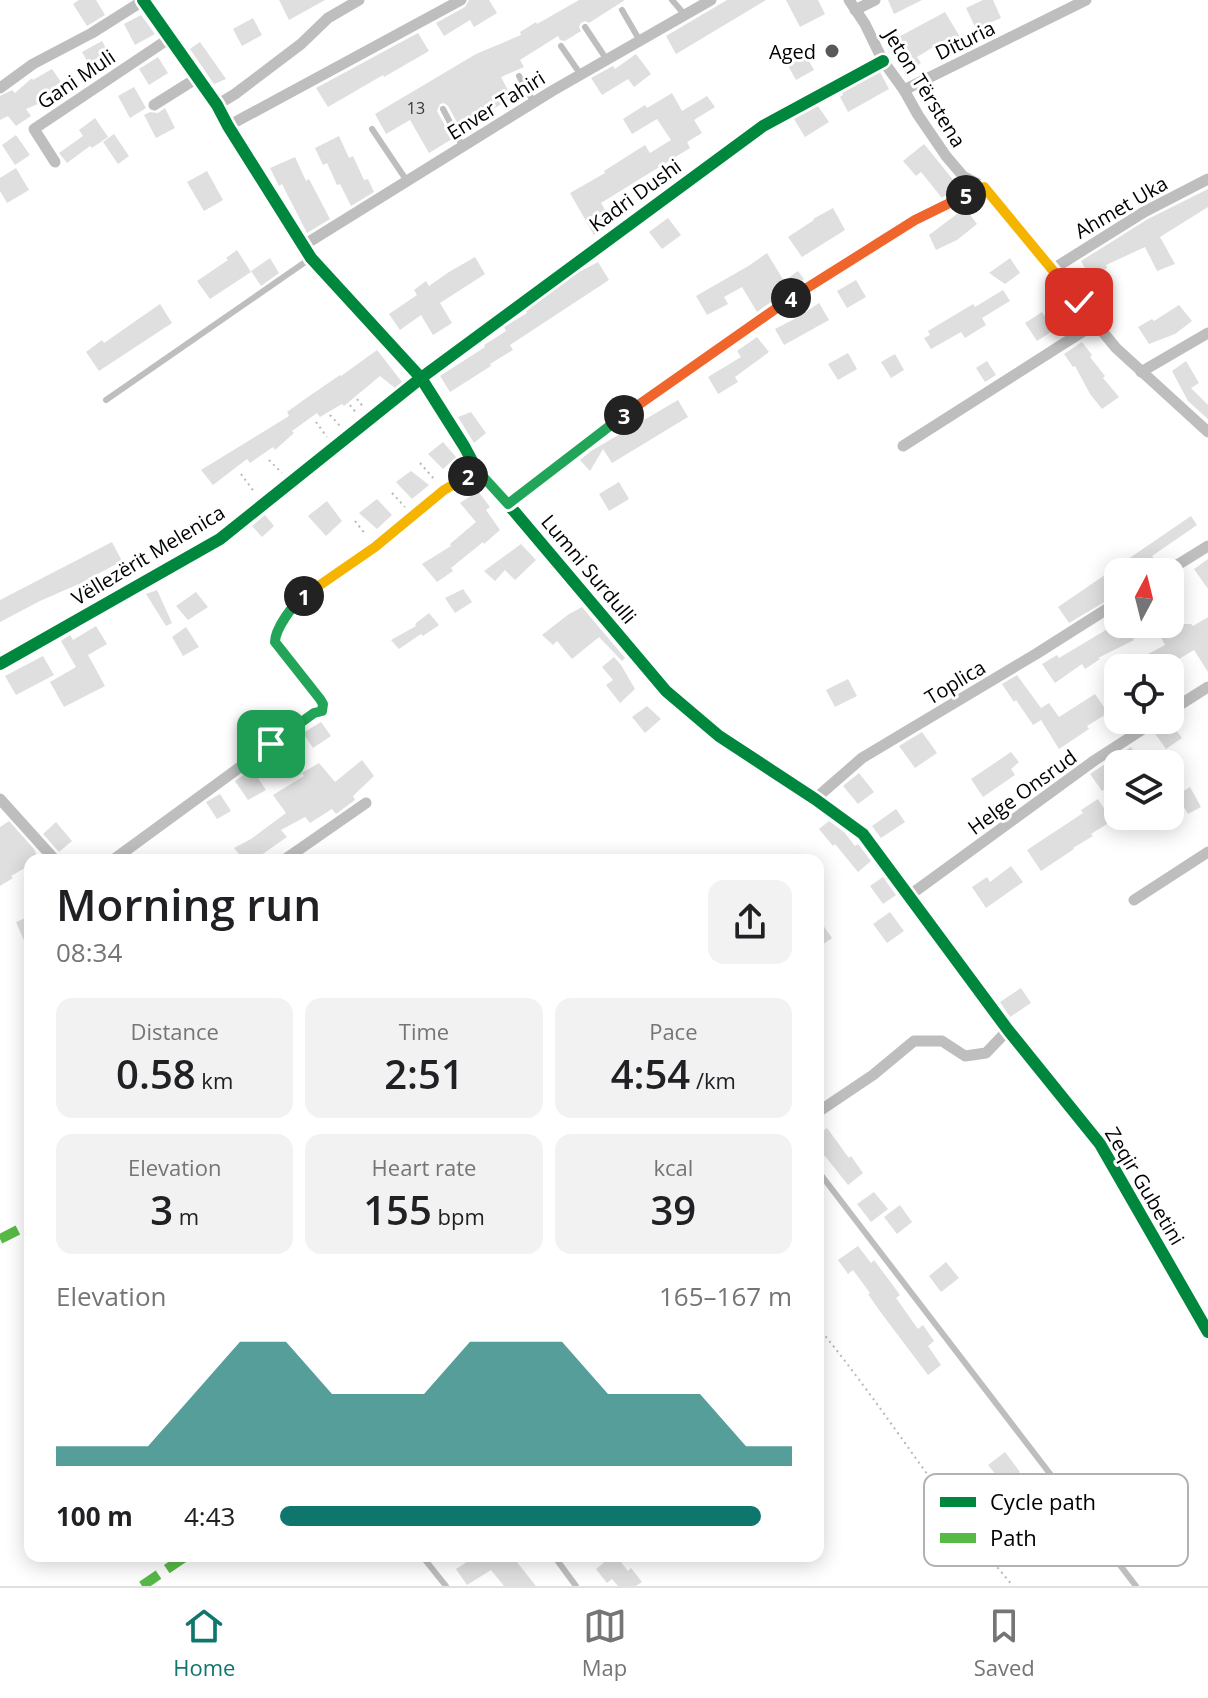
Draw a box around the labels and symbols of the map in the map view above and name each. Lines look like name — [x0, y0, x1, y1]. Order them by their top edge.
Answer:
street label: Dituria — [931, 14, 999, 66]
street label: Jeton Tërstena — [877, 22, 972, 152]
place label: Aged — [769, 38, 816, 65]
marker: Aged — [823, 42, 841, 60]
street label: Gani Muli — [32, 43, 120, 115]
street label: Enver Tahiri — [442, 64, 550, 146]
house number: 13 — [407, 97, 425, 119]
street label: Kadri Dushi — [584, 152, 686, 238]
street label: Ahmet Uka — [1070, 170, 1172, 244]
pin: 5 — [946, 175, 986, 215]
pin — [1045, 268, 1113, 336]
pin: 4 — [771, 278, 811, 318]
pin: 3 — [604, 395, 644, 435]
pin: 2 — [448, 456, 488, 496]
street label: Vëllezërit Melenica — [66, 499, 230, 611]
street label: Lumni Surdulli — [535, 509, 643, 629]
north arrow — [1104, 558, 1184, 638]
pin: 1 — [284, 576, 324, 616]
street label: Toplica — [920, 653, 990, 711]
pin — [237, 710, 305, 778]
street label: Helge Onsrud — [962, 743, 1082, 841]
street label: Zeqir Gubetini — [1099, 1122, 1191, 1250]
legend — [924, 1474, 1188, 1566]
text: Cycle path — [990, 1486, 1096, 1516]
text: Path — [990, 1522, 1037, 1552]

